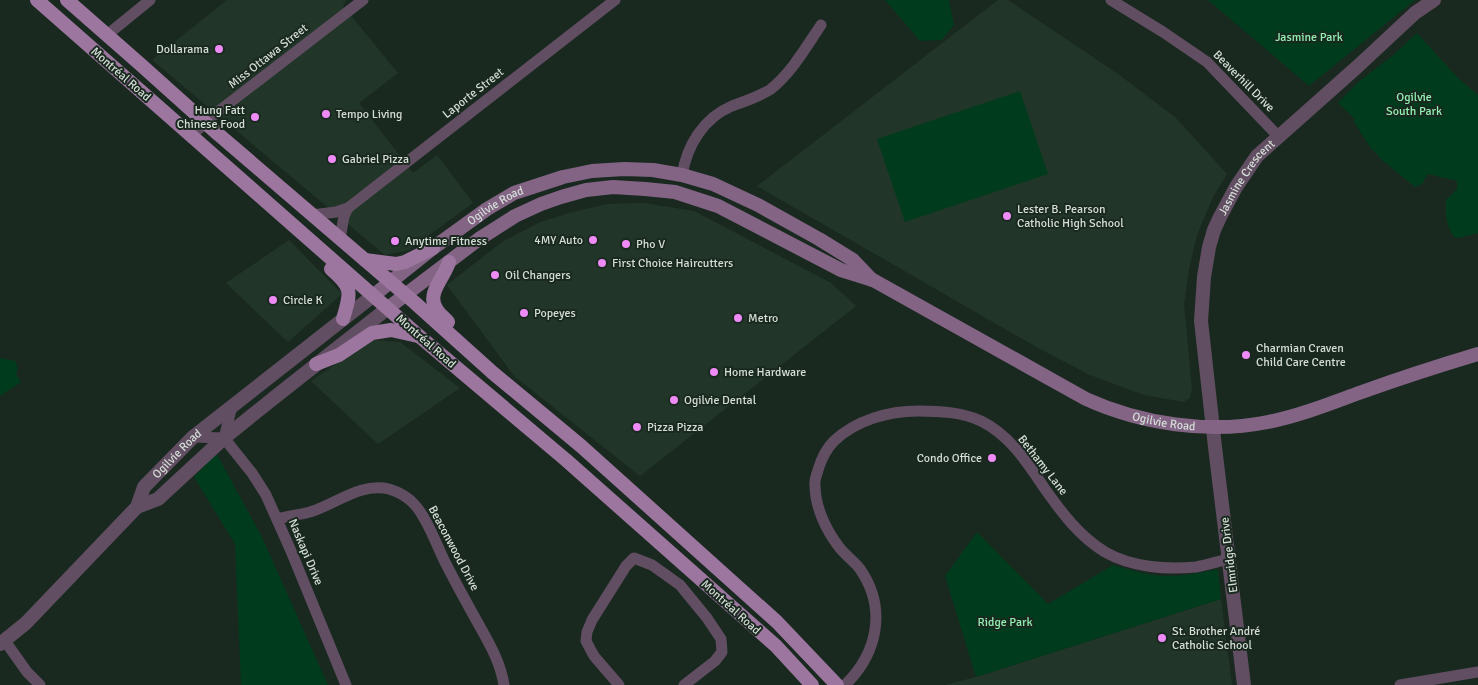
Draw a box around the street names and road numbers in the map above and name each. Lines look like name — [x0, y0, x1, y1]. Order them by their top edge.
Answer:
street label: Miss Ottawa Street — [226, 21, 311, 92]
street label: Montréal Road — [88, 44, 154, 105]
street label: Beaverhill Drive — [1210, 47, 1278, 115]
street label: Laporte Street — [440, 65, 507, 122]
street label: Jasmine Crescent — [1215, 137, 1278, 218]
street label: Ogilvie Road — [464, 183, 526, 229]
street label: Montréal Road — [393, 311, 459, 372]
street label: Ogilvie Road — [1131, 409, 1196, 434]
street label: Ogilvie Road — [149, 426, 205, 482]
street label: Bethamy Lane — [1014, 432, 1071, 498]
street label: Beaconwood Drive — [425, 503, 482, 593]
street label: Elmridge Drive — [1217, 516, 1242, 594]
street label: Naskapi Drive — [285, 517, 326, 588]
street label: Montréal Road — [698, 577, 763, 638]

